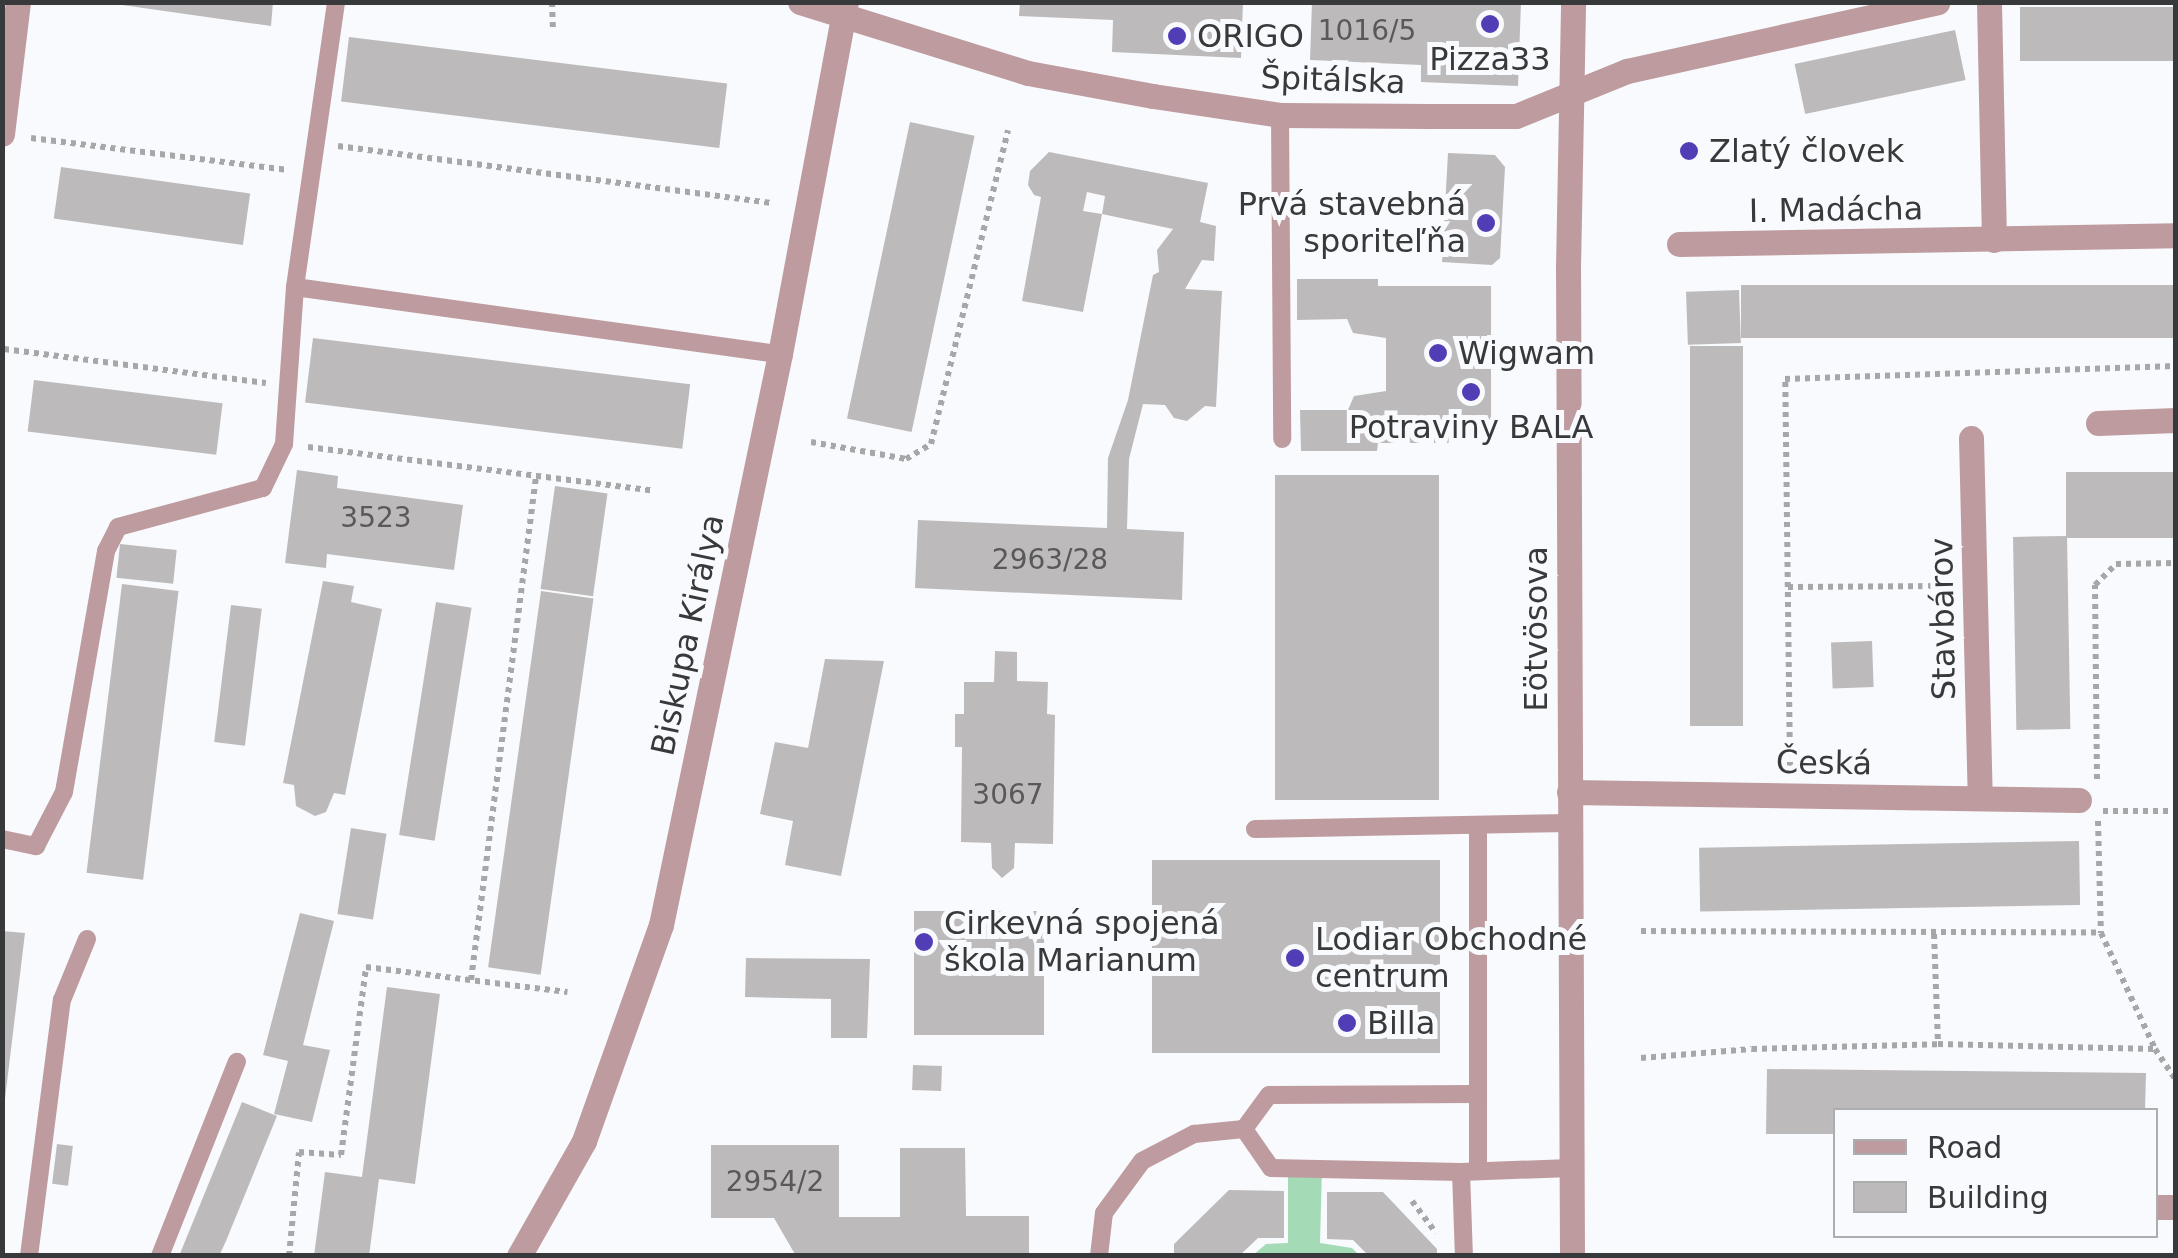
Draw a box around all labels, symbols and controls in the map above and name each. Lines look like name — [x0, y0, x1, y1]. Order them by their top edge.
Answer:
marker: Pizza33 — [1479, 13, 1501, 35]
house number: 1016/5 — [1318, 14, 1416, 48]
place label: ORIGO — [1197, 17, 1304, 55]
marker: ORIGO — [1166, 25, 1188, 47]
place label: Pizza33 — [1429, 40, 1551, 78]
street label: Špitálska — [1260, 58, 1406, 102]
place label: Zlatý človek — [1709, 132, 1904, 170]
marker: Zlatý človek — [1678, 140, 1700, 162]
place label: Prvá stavebná sporiteľňa — [1238, 186, 1466, 261]
street label: I. Madácha — [1748, 189, 1924, 231]
marker: Prvá stavebná sporiteľňa — [1475, 212, 1497, 234]
place label: Wigwam — [1458, 334, 1595, 372]
marker: Wigwam — [1427, 342, 1449, 364]
marker: Potraviny BALA — [1460, 381, 1482, 403]
place label: Potraviny BALA — [1349, 408, 1593, 446]
house number: 3523 — [340, 501, 412, 535]
street label: Biskupa Királya — [644, 511, 732, 759]
street label: Stavbárov — [1922, 538, 1964, 700]
house number: 2963/28 — [992, 543, 1108, 577]
street label: Eötvösova — [1517, 546, 1555, 712]
street label: Česká — [1776, 743, 1872, 783]
house number: 3067 — [972, 778, 1044, 812]
place label: Cirkevná spojená škola Marianum — [944, 905, 1220, 980]
place label: Lodiar Obchodné centrum — [1315, 921, 1587, 996]
marker: Cirkevná spojená škola Marianum — [913, 931, 935, 953]
marker: Lodiar Obchodné centrum — [1284, 947, 1306, 969]
place label: Billa — [1367, 1004, 1435, 1042]
marker: Billa — [1336, 1012, 1358, 1034]
legend — [1833, 1108, 2158, 1238]
text: Road — [1927, 1130, 2002, 1165]
house number: 2954/2 — [726, 1165, 824, 1199]
text: Building — [1927, 1180, 2049, 1215]

